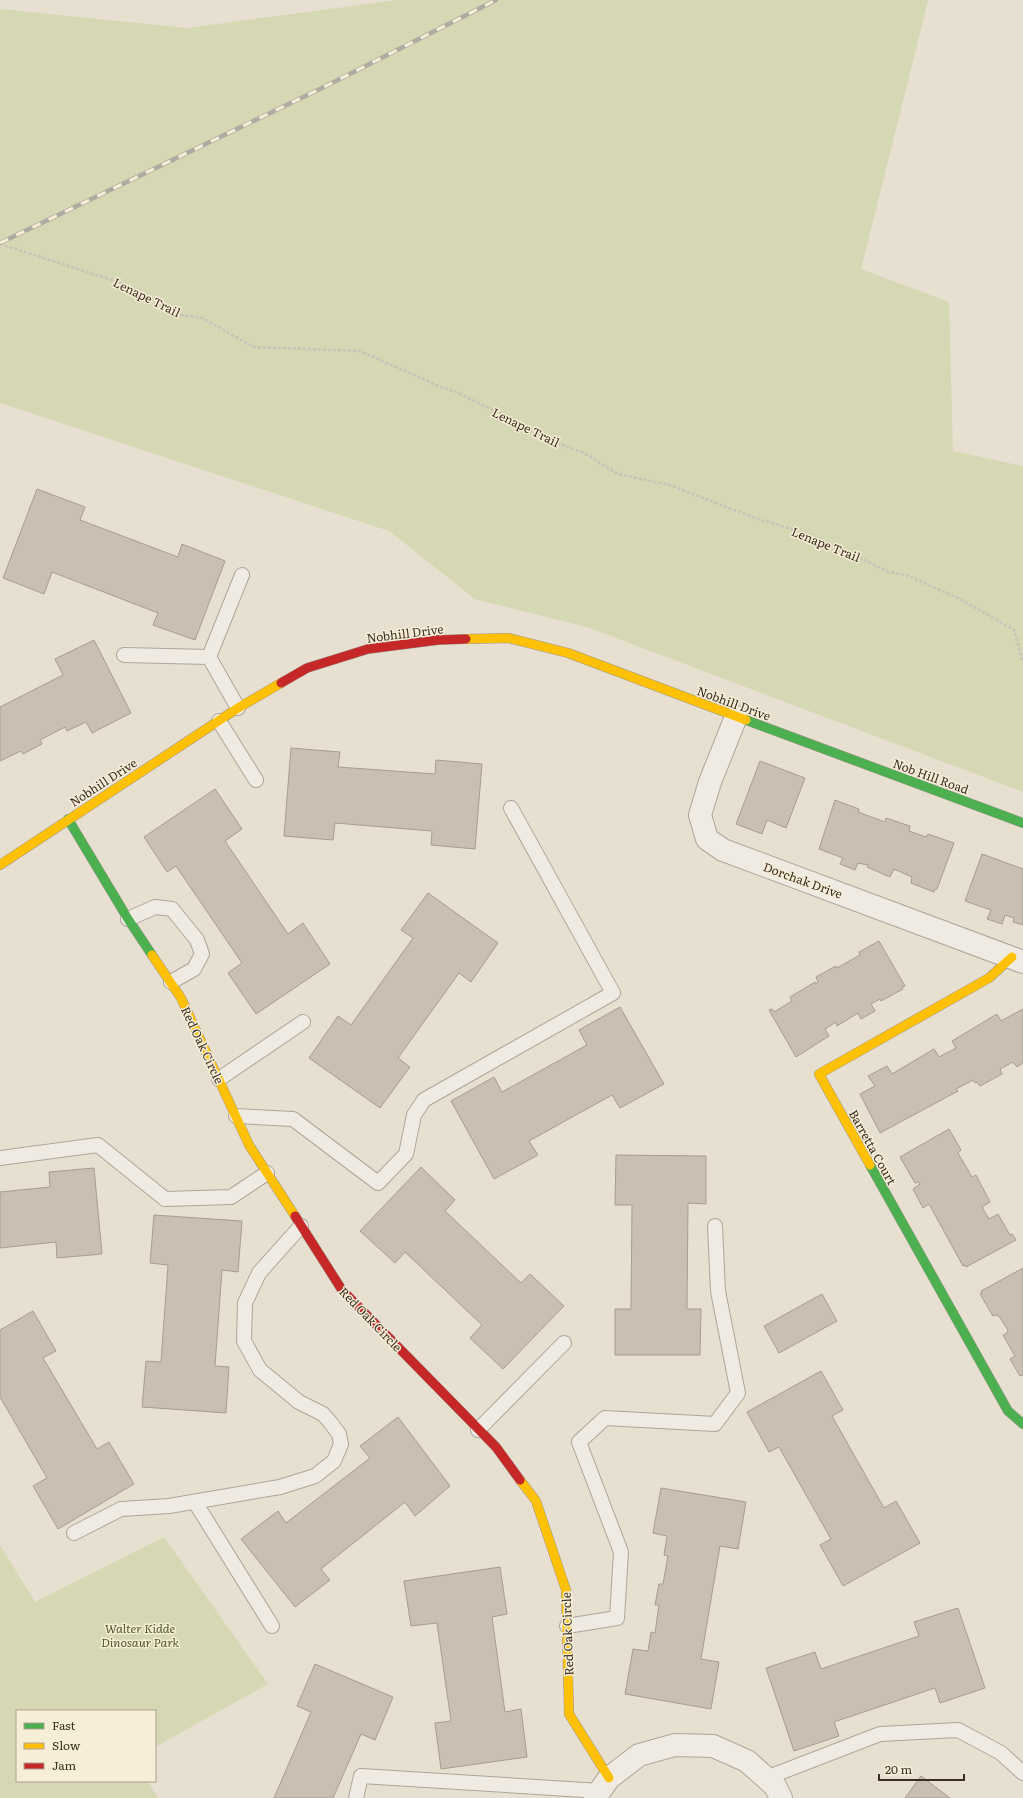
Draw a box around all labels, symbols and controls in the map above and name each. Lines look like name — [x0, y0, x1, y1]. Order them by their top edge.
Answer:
street label: Lenape Trail — [110, 273, 184, 321]
street label: Lenape Trail — [489, 403, 563, 451]
street label: Lenape Trail — [789, 522, 863, 566]
street label: Nobhill Drive — [366, 619, 444, 647]
street label: Nobhill Drive — [695, 681, 773, 725]
street label: Nobhill Drive — [66, 753, 140, 811]
street label: Nob Hill Road — [891, 754, 972, 798]
street label: Dorchak Drive — [761, 857, 845, 903]
street label: Red Oak Circle — [177, 1003, 229, 1087]
street label: Barretta Court — [845, 1106, 901, 1188]
street label: Red Oak Circle — [335, 1283, 407, 1355]
street label: Red Oak Circle — [557, 1592, 577, 1676]
park label: Walter Kidde Dinosaur Park — [101, 1619, 180, 1651]
legend — [16, 1710, 156, 1782]
text: Fast — [52, 1716, 76, 1734]
text: Slow — [52, 1736, 81, 1754]
text: Jam — [52, 1756, 77, 1774]
scale bar — [879, 1756, 964, 1782]
text: 20 m — [885, 1760, 912, 1778]

